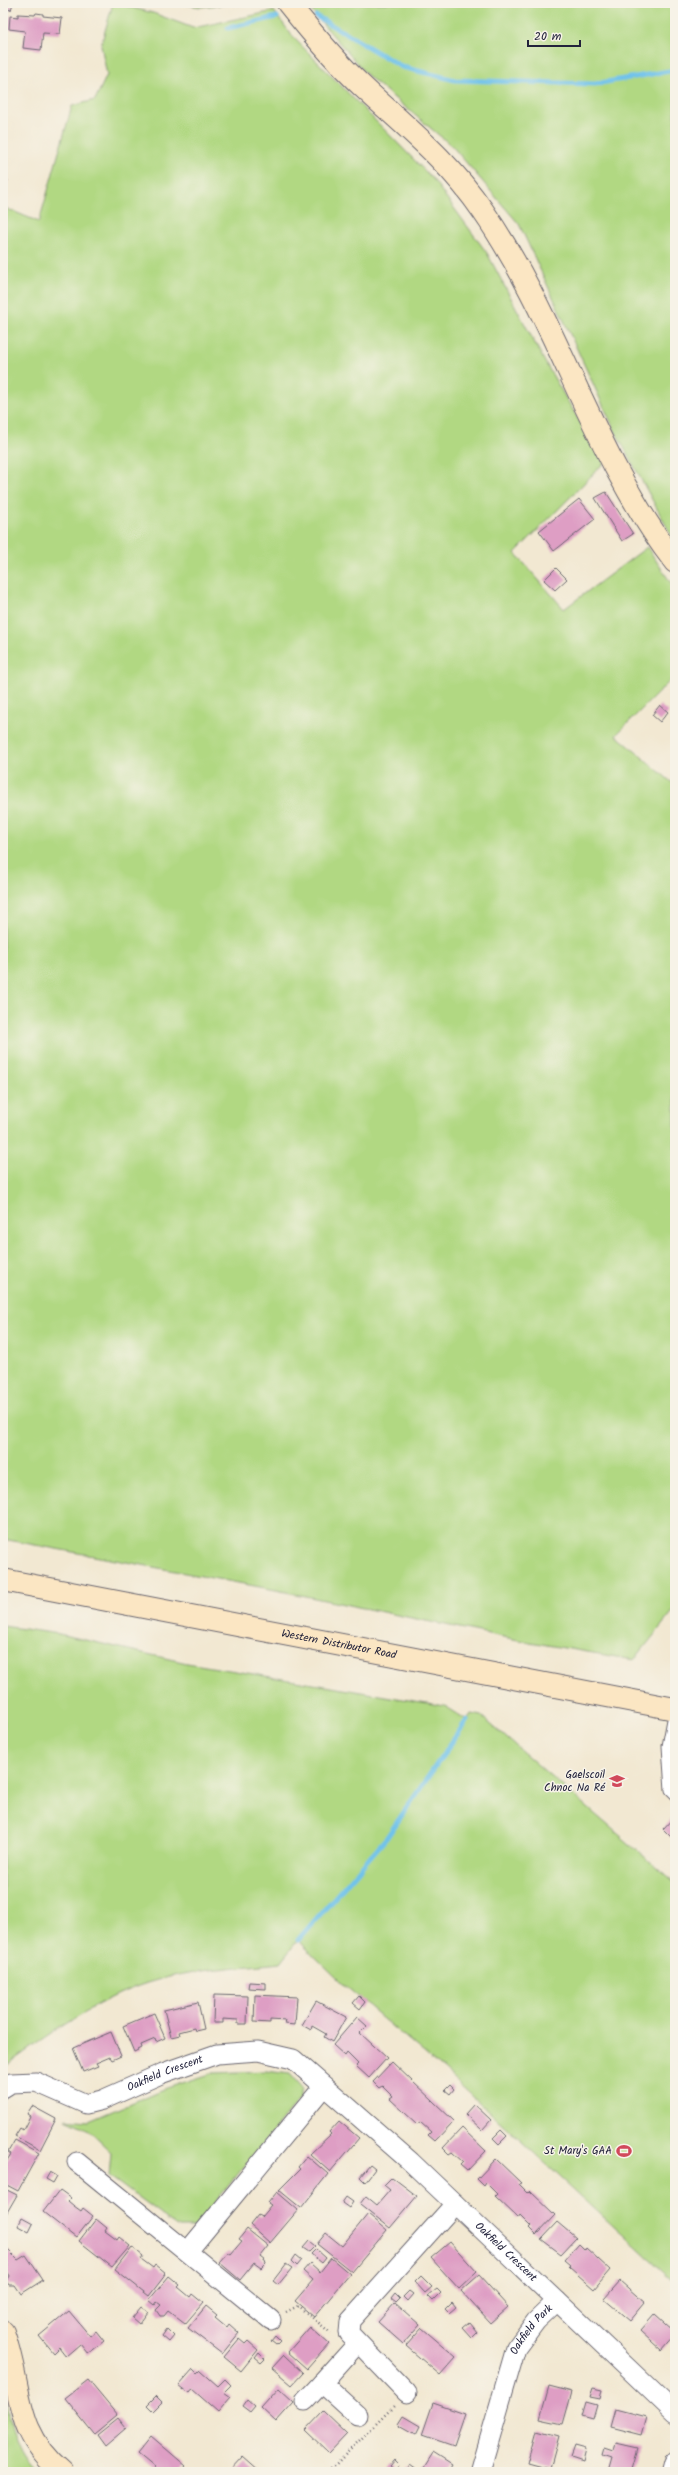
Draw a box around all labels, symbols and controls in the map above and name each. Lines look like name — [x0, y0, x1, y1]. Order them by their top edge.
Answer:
scale bar — [528, 22, 580, 48]
text: 20 m — [534, 27, 562, 46]
street label: Western Distributor Road — [280, 1625, 398, 1664]
place label: Gaelscoil Chnoc Na Ré — [544, 1766, 606, 1797]
school or university icon: Gaelscoil Chnoc Na Ré — [608, 1772, 626, 1790]
street label: Oakfield Crescent — [124, 2050, 206, 2097]
place label: St Mary's GAA — [544, 2142, 612, 2160]
sports icon: St Mary's GAA — [615, 2142, 633, 2160]
street label: Oakfield Crescent — [470, 2218, 542, 2287]
street label: Oakfield Park — [506, 2300, 558, 2357]

